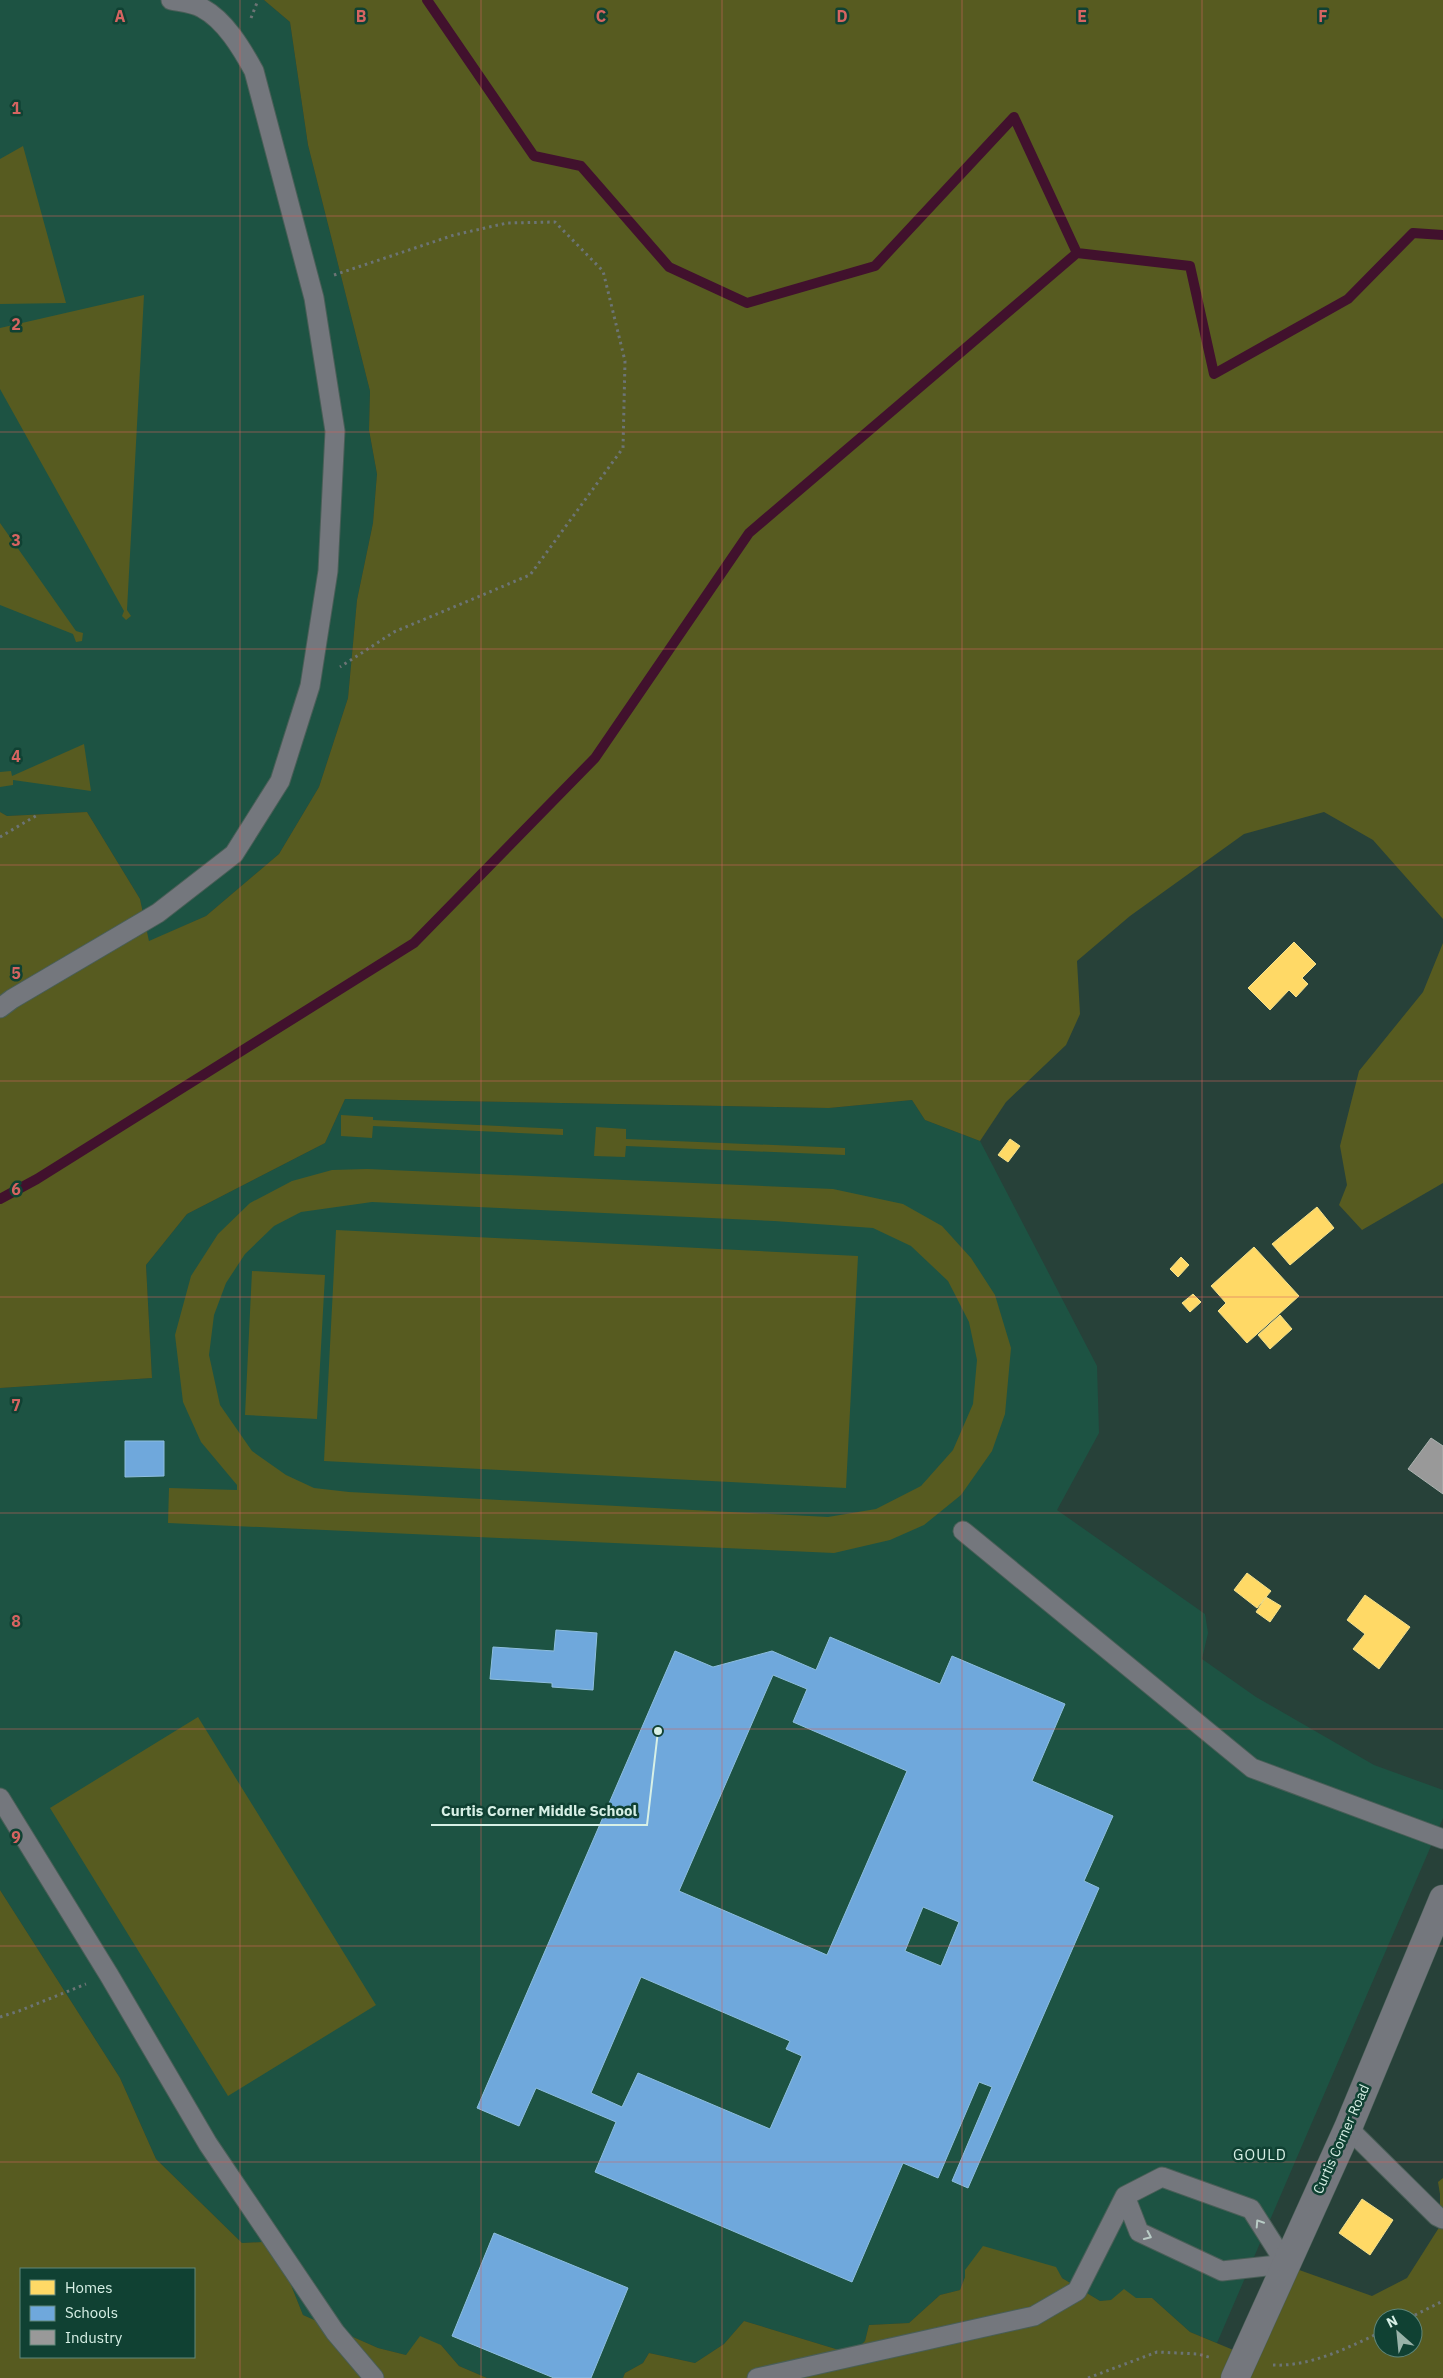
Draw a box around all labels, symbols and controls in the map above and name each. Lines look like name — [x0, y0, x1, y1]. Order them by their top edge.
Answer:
text: A — [115, 6, 126, 26]
text: B — [356, 6, 367, 26]
text: C — [596, 6, 606, 26]
text: D — [836, 6, 848, 26]
text: E — [1077, 6, 1087, 26]
text: F — [1318, 6, 1328, 26]
text: 1 — [11, 98, 21, 118]
text: 2 — [11, 314, 21, 334]
text: 3 — [11, 530, 21, 550]
text: 4 — [11, 746, 21, 766]
text: 5 — [11, 963, 21, 983]
text: 6 — [11, 1179, 21, 1199]
text: 7 — [11, 1395, 21, 1415]
text: 8 — [11, 1611, 21, 1631]
callout: Curtis Corner Middle School — [431, 1795, 647, 1825]
text: Curtis Corner Middle School — [441, 1801, 637, 1820]
text: 9 — [11, 1827, 21, 1847]
street label: Curtis Corner Road — [1309, 2081, 1373, 2197]
district label: GOULD — [1233, 2145, 1287, 2164]
one-way arrow — [1256, 2219, 1266, 2228]
one-way arrow — [1143, 2230, 1152, 2241]
legend — [20, 2268, 195, 2358]
text: Homes — [65, 2278, 113, 2297]
text: Schools — [65, 2303, 118, 2322]
north arrow — [1373, 2308, 1423, 2358]
text: N — [1383, 2311, 1401, 2332]
text: Industry — [65, 2328, 123, 2347]

